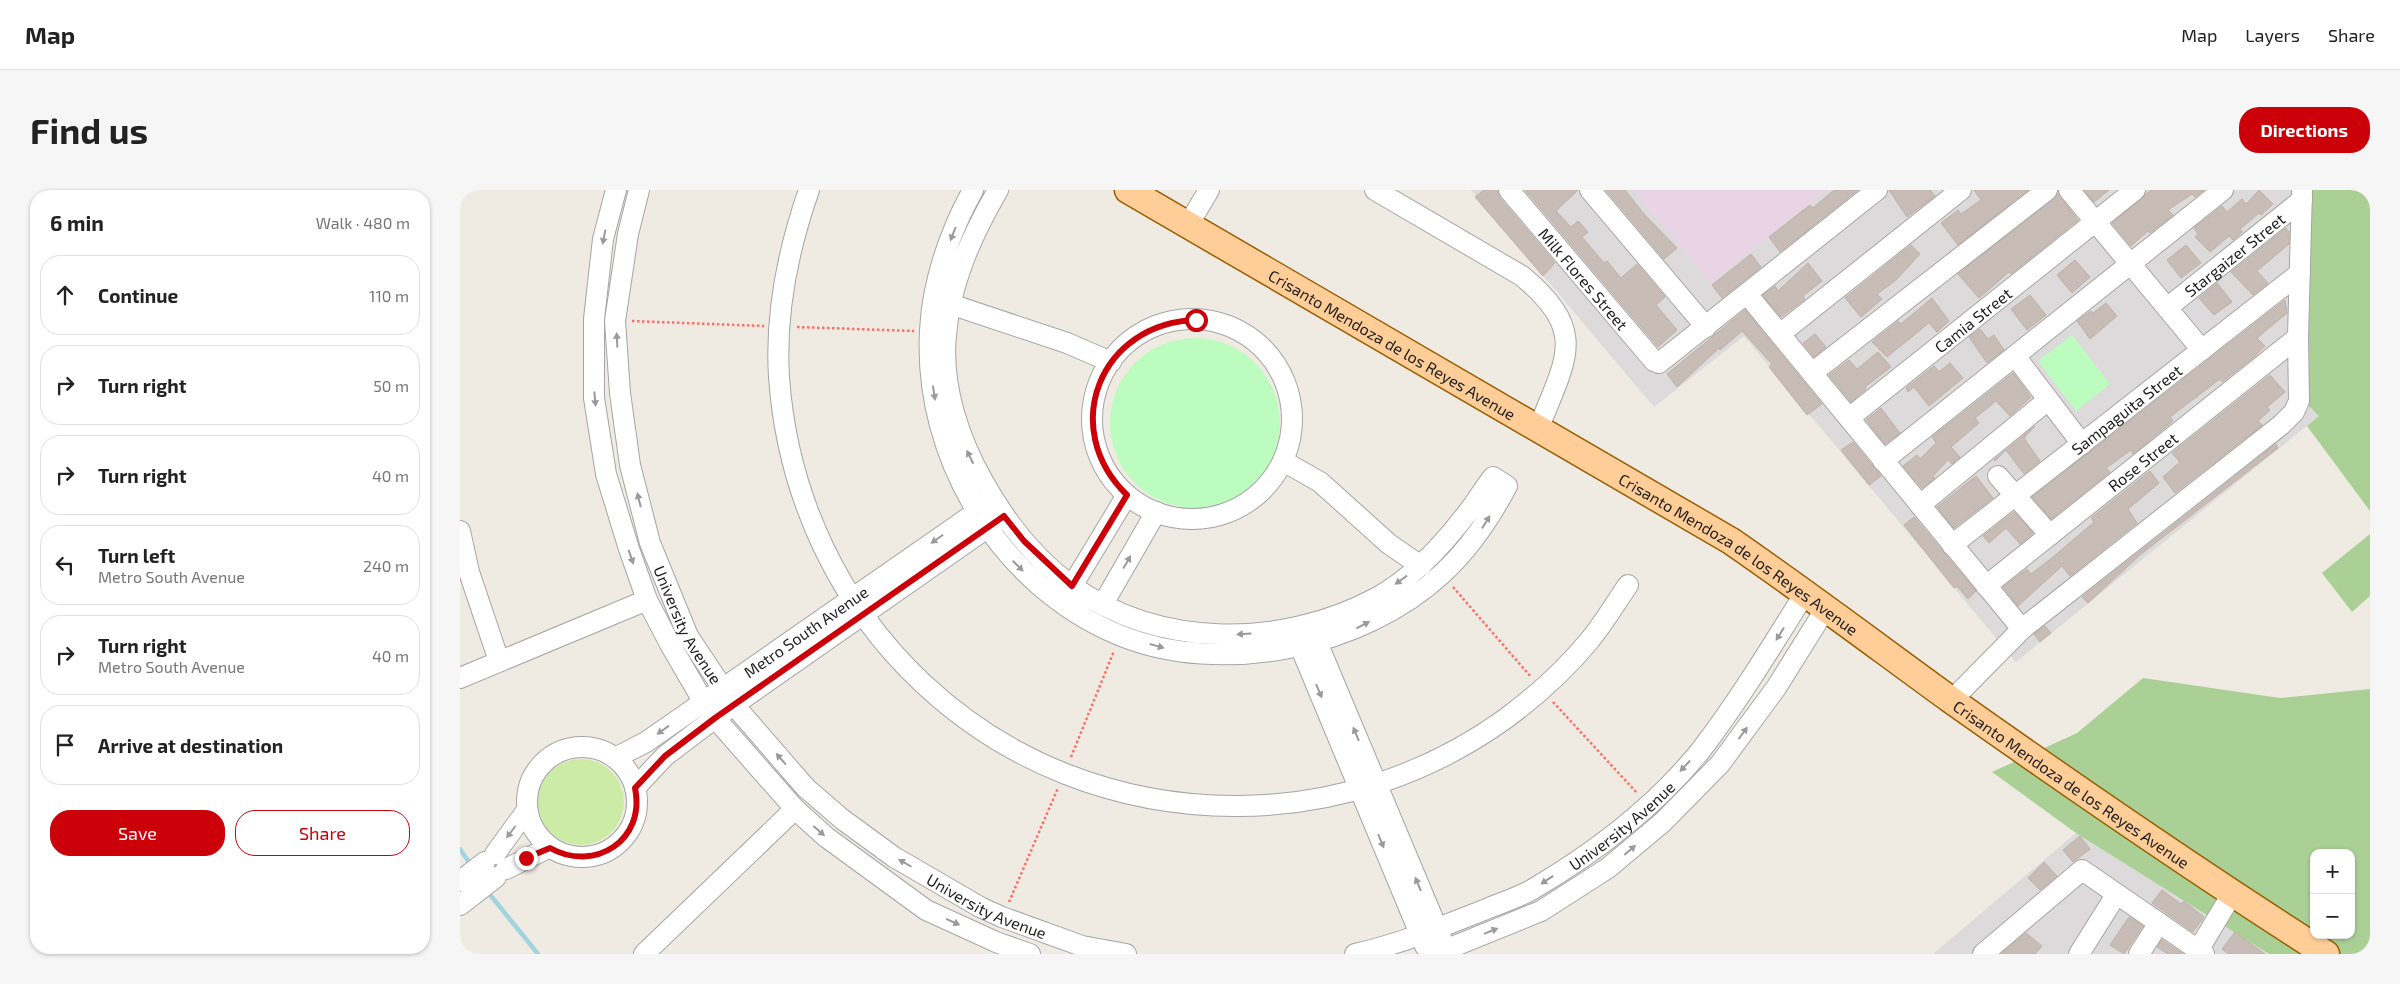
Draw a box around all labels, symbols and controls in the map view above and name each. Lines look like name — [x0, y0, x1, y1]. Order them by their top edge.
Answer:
text: Map — [25, 20, 75, 49]
text: Map — [2181, 24, 2217, 46]
text: Layers — [2245, 24, 2300, 46]
text: Share — [2328, 24, 2375, 46]
button: Directions — [2239, 107, 2370, 153]
text: Find us — [30, 109, 148, 151]
street label: Stargaizer Street — [2180, 209, 2288, 300]
text: 6 min — [50, 210, 104, 235]
text: Walk · 480 m — [316, 213, 410, 232]
street label: Milk Flores Street — [1535, 224, 1633, 333]
one-way arrow — [949, 227, 956, 242]
one-way arrow — [600, 230, 608, 246]
street label: Crisanto Mendoza de los Reyes Avenue — [1266, 265, 1519, 423]
icon: ahead — [51, 281, 79, 309]
street label: Camia Street — [1930, 283, 2015, 356]
text: Continue — [98, 284, 178, 307]
text: 110 m — [369, 286, 409, 305]
route start — [1185, 309, 1208, 332]
one-way arrow — [612, 332, 620, 348]
street label: Sampaguita Street — [2067, 360, 2185, 458]
icon: right — [51, 371, 79, 399]
text: Turn right — [98, 374, 186, 397]
text: 50 m — [373, 376, 409, 395]
one-way arrow — [931, 386, 939, 402]
one-way arrow — [591, 391, 599, 407]
street label: Rose Street — [2104, 428, 2181, 495]
one-way arrow — [966, 450, 974, 464]
icon: right — [51, 461, 79, 489]
text: Turn right — [98, 464, 186, 487]
text: 40 m — [372, 466, 409, 485]
street label: Crisanto Mendoza de los Reyes Avenue — [1616, 468, 1862, 639]
one-way arrow — [635, 493, 643, 508]
one-way arrow — [1481, 516, 1491, 529]
one-way arrow — [930, 534, 943, 544]
text: Turn left — [98, 544, 175, 567]
one-way arrow — [628, 550, 636, 565]
icon: left — [51, 551, 79, 579]
one-way arrow — [1123, 555, 1132, 568]
text: 240 m — [363, 556, 409, 575]
one-way arrow — [1012, 559, 1024, 571]
street label: University Avenue — [651, 563, 726, 687]
text: Metro South Avenue — [98, 567, 245, 586]
one-way arrow — [1394, 575, 1408, 585]
street label: Metro South Avenue — [740, 581, 871, 681]
one-way arrow — [1356, 621, 1370, 629]
one-way arrow — [1775, 627, 1784, 641]
one-way arrow — [1236, 630, 1252, 638]
text: Turn right — [98, 634, 186, 657]
icon: right — [51, 641, 79, 669]
one-way arrow — [1149, 642, 1164, 650]
text: 40 m — [372, 646, 409, 665]
text: Metro South Avenue — [98, 657, 245, 676]
one-way arrow — [1315, 684, 1323, 699]
street label: Crisanto Mendoza de los Reyes Avenue — [1950, 695, 2193, 872]
one-way arrow — [657, 724, 670, 735]
one-way arrow — [1738, 726, 1748, 740]
one-way arrow — [1351, 727, 1359, 741]
icon: arrive — [51, 731, 79, 759]
text: Arrive at destination — [98, 734, 283, 757]
one-way arrow — [776, 752, 787, 765]
one-way arrow — [1679, 760, 1691, 772]
street label: University Avenue — [1565, 777, 1678, 874]
button: Save — [50, 810, 225, 856]
button: Share — [235, 810, 410, 856]
one-way arrow — [506, 825, 516, 839]
one-way arrow — [813, 825, 825, 837]
one-way arrow — [1377, 834, 1385, 849]
one-way arrow — [1624, 844, 1636, 856]
route end — [515, 847, 538, 870]
map controls — [2310, 849, 2355, 939]
button: + — [2310, 849, 2355, 894]
one-way arrow — [898, 859, 911, 868]
street label: University Avenue — [924, 869, 1049, 942]
one-way arrow — [1540, 875, 1553, 885]
one-way arrow — [1414, 877, 1422, 891]
button: − — [2310, 894, 2355, 939]
one-way arrow — [946, 919, 960, 927]
one-way arrow — [1484, 927, 1498, 935]

